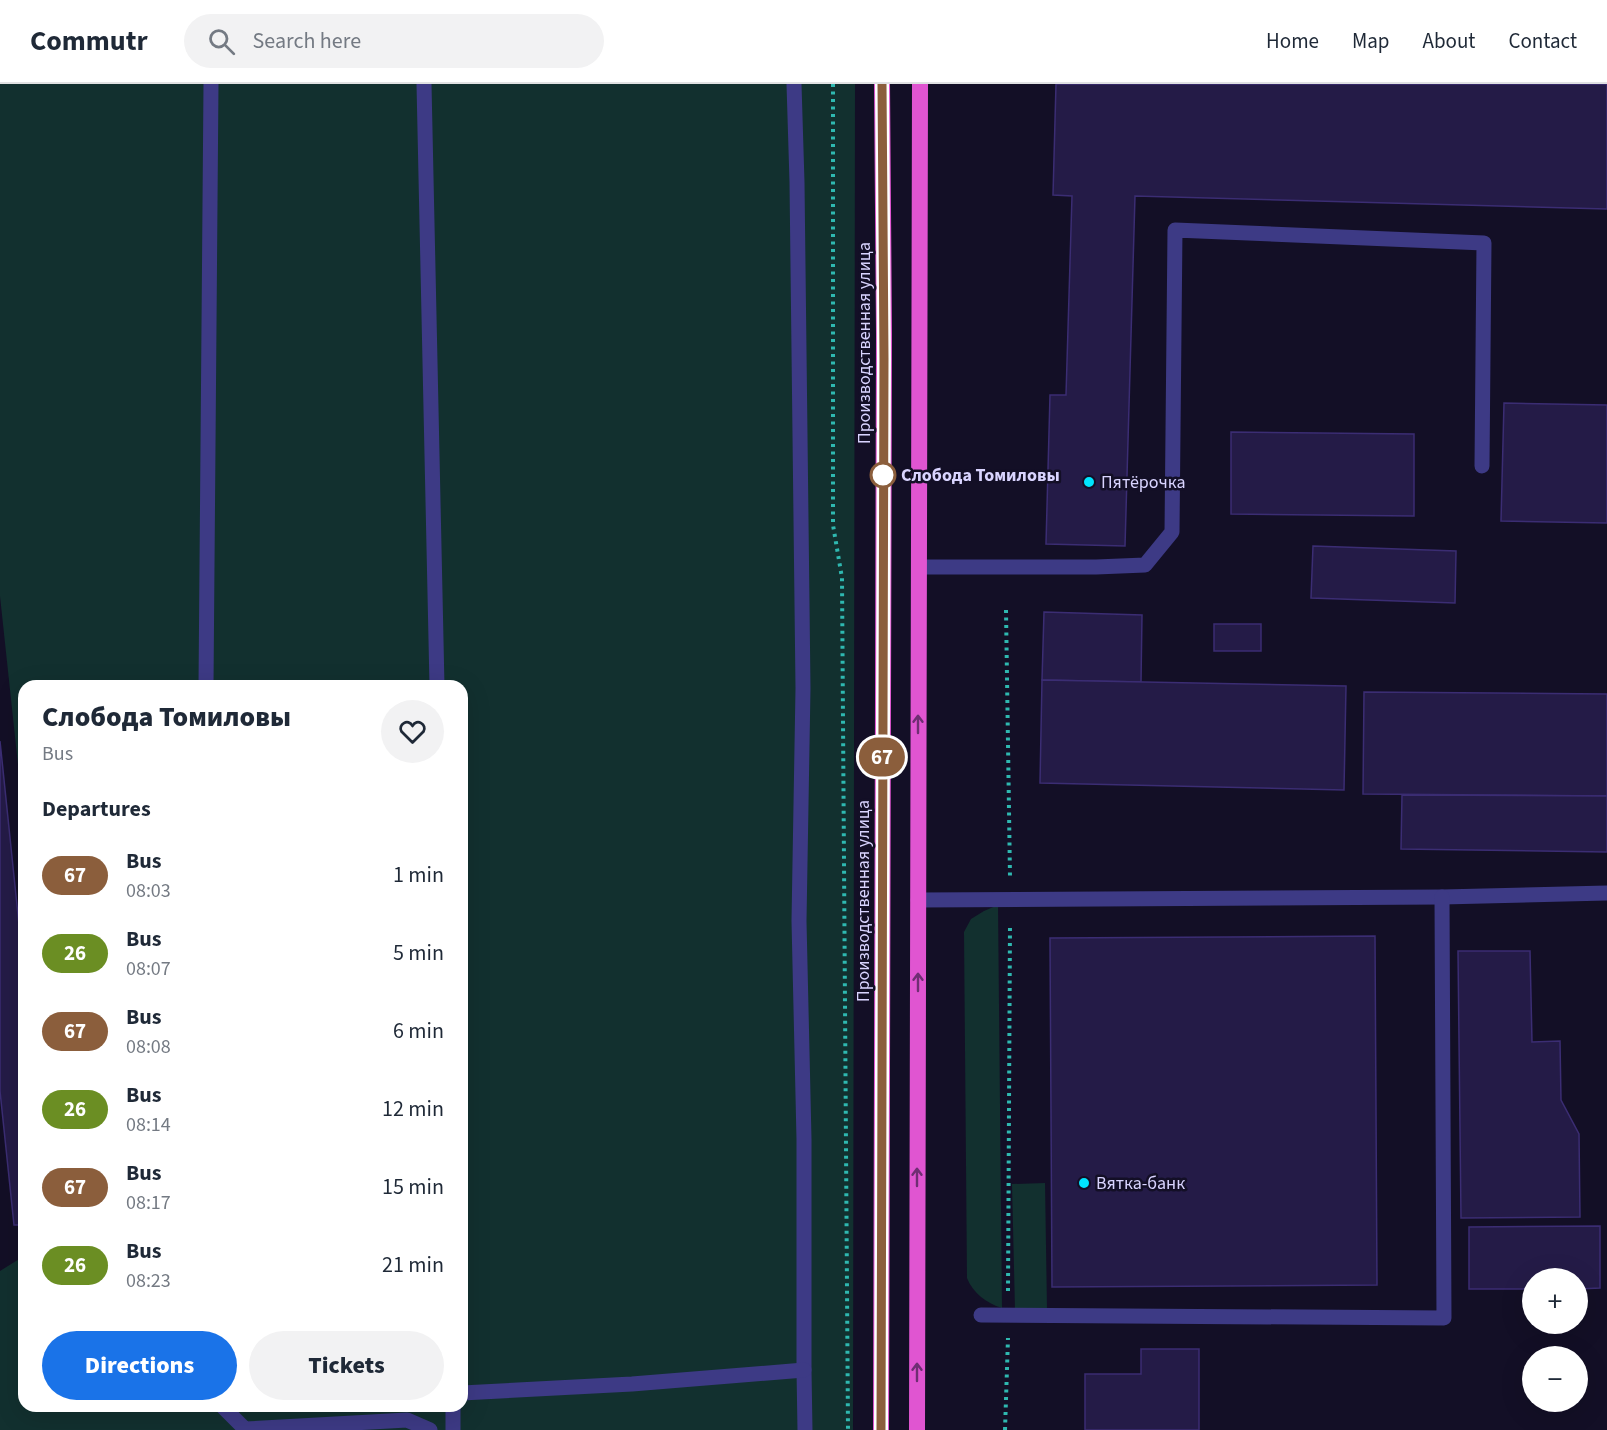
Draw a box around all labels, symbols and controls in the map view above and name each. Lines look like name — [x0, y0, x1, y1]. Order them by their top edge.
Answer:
search box — [184, 14, 604, 68]
text: Commutr — [30, 21, 148, 61]
icon: search — [205, 25, 238, 58]
text: Search here — [253, 25, 361, 57]
text: Home — [1266, 26, 1319, 56]
text: Map — [1352, 26, 1390, 56]
text: About — [1423, 26, 1475, 56]
text: Contact — [1508, 26, 1577, 56]
street label: Производственная улица — [852, 242, 877, 444]
marker: Слобода Томиловы — [870, 462, 896, 488]
place label: Слобода Томиловы — [901, 463, 1060, 488]
place label: Пятёрочка — [1101, 470, 1186, 495]
marker: Пятёрочка — [1082, 475, 1096, 489]
text: Слобода Томиловы — [42, 697, 291, 737]
button: heart — [381, 700, 444, 763]
one-way arrow — [912, 714, 924, 734]
line badge: 67 — [855, 738, 909, 776]
text: Bus — [42, 740, 73, 768]
text: 67 — [871, 742, 893, 772]
text: Departures — [42, 793, 151, 825]
street label: Производственная улица — [851, 800, 876, 1002]
text: Bus — [126, 845, 162, 877]
text: 1 min — [393, 859, 444, 891]
text: 67 — [64, 860, 86, 890]
text: 08:03 — [126, 877, 171, 905]
text: Bus — [126, 923, 162, 955]
text: 5 min — [393, 937, 444, 969]
text: 26 — [64, 938, 86, 968]
text: 08:07 — [126, 955, 171, 983]
one-way arrow — [912, 972, 924, 992]
text: Bus — [126, 1001, 162, 1033]
text: 6 min — [393, 1015, 444, 1047]
text: 67 — [64, 1016, 86, 1046]
text: 08:08 — [126, 1033, 171, 1061]
text: Bus — [126, 1079, 162, 1111]
text: 12 min — [382, 1093, 444, 1125]
text: 26 — [64, 1094, 86, 1124]
text: 08:14 — [126, 1111, 171, 1139]
text: Bus — [126, 1157, 162, 1189]
one-way arrow — [911, 1167, 923, 1187]
text: 15 min — [382, 1171, 444, 1203]
place label: Вятка-банк — [1096, 1171, 1185, 1196]
text: 67 — [64, 1172, 86, 1202]
marker: Вятка-банк — [1077, 1176, 1091, 1190]
text: 08:17 — [126, 1189, 171, 1217]
text: Bus — [126, 1235, 162, 1267]
text: 21 min — [382, 1249, 444, 1281]
text: 26 — [64, 1250, 86, 1280]
text: 08:23 — [126, 1267, 171, 1295]
map controls — [1522, 1268, 1588, 1412]
button: + — [1522, 1268, 1588, 1334]
button: Directions — [42, 1331, 237, 1400]
button: Tickets — [249, 1331, 444, 1400]
button: − — [1522, 1346, 1588, 1412]
one-way arrow — [911, 1362, 923, 1382]

